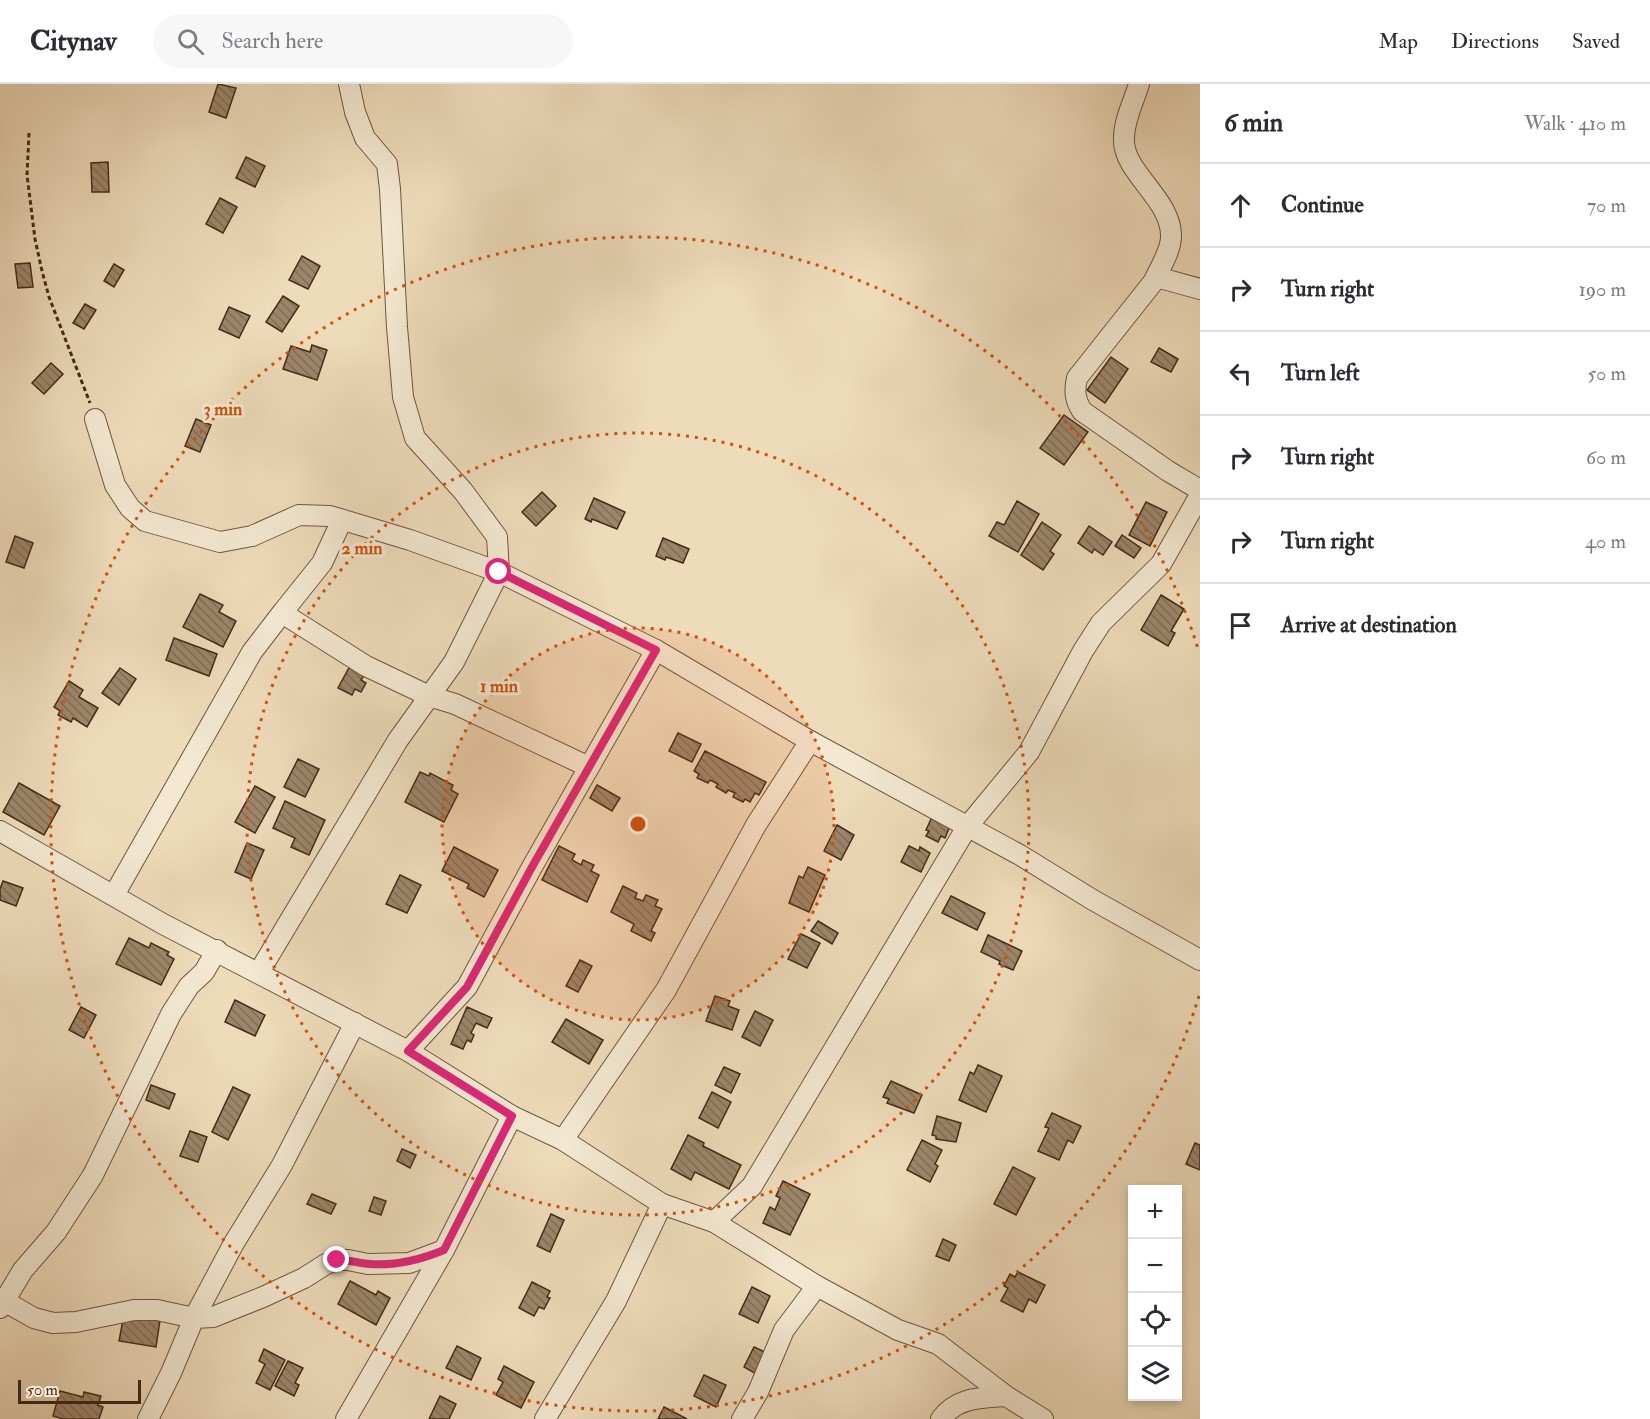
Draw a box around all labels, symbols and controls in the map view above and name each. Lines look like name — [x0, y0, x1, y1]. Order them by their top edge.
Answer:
search box — [153, 14, 573, 68]
text: Citynav — [30, 24, 117, 59]
icon: search — [174, 25, 207, 58]
text: Search here — [222, 27, 323, 55]
text: Map — [1378, 28, 1418, 55]
text: Directions — [1451, 28, 1539, 55]
text: Saved — [1572, 28, 1620, 55]
text: 6 min — [1224, 107, 1283, 139]
text: Walk · 410 m — [1524, 111, 1626, 136]
icon: ahead — [1224, 189, 1257, 222]
text: Continue — [1281, 191, 1364, 219]
text: 70 m — [1587, 193, 1626, 218]
icon: right — [1224, 273, 1257, 306]
text: Turn right — [1281, 275, 1374, 303]
text: 190 m — [1579, 277, 1626, 302]
icon: left — [1224, 357, 1257, 390]
text: Turn left — [1281, 359, 1360, 387]
text: 50 m — [1587, 361, 1626, 386]
text: 3 min — [204, 398, 243, 421]
icon: right — [1224, 441, 1257, 474]
text: Turn right — [1281, 443, 1374, 471]
text: 60 m — [1586, 445, 1626, 470]
icon: right — [1224, 525, 1257, 558]
text: Turn right — [1281, 527, 1374, 555]
text: 40 m — [1585, 529, 1626, 554]
text: 2 min — [342, 537, 383, 560]
route start — [485, 558, 511, 584]
icon: arrive — [1224, 609, 1257, 642]
text: Arrive at destination — [1281, 611, 1457, 639]
text: 1 min — [480, 675, 519, 698]
centre of rings — [628, 814, 648, 834]
map controls — [1128, 1185, 1182, 1401]
button: + — [1128, 1185, 1182, 1239]
button: − — [1128, 1239, 1182, 1293]
route end — [323, 1246, 349, 1272]
button: locate — [1128, 1293, 1182, 1347]
button: layers — [1128, 1347, 1182, 1401]
scale bar — [18, 1377, 141, 1404]
text: 50 m — [27, 1380, 58, 1400]

